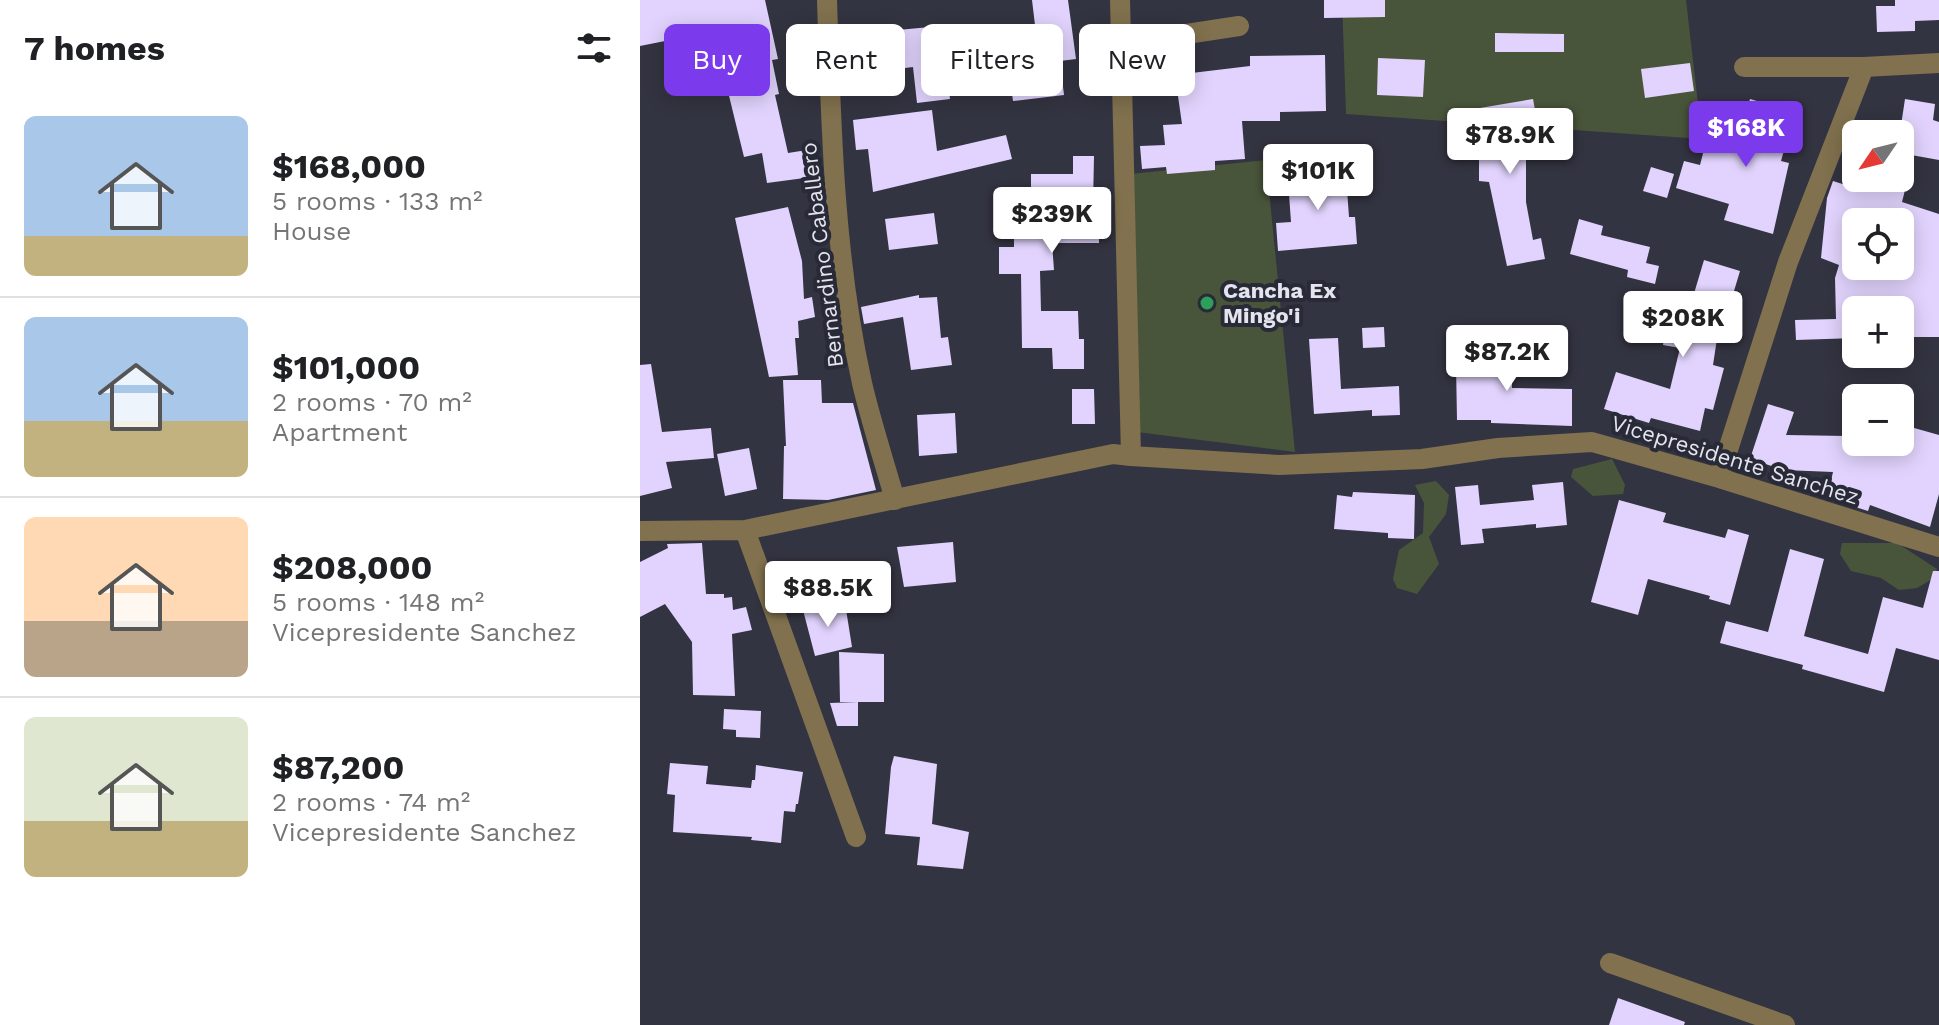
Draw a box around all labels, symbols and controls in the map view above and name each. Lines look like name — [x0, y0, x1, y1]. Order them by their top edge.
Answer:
chip: Buy — [664, 24, 770, 96]
chip: Rent — [786, 24, 905, 96]
chip: Filters — [921, 24, 1063, 96]
chip: New — [1079, 24, 1195, 96]
icon: filters — [572, 26, 616, 70]
text: 7 homes — [24, 28, 165, 68]
pin: $168K — [1690, 101, 1802, 169]
pin: $78.9K — [1445, 108, 1575, 176]
text: $168K — [1707, 112, 1785, 142]
text: $78.9K — [1465, 119, 1555, 149]
north arrow — [1842, 120, 1914, 192]
map controls — [1842, 120, 1914, 456]
street label: Bernardino Caballero — [796, 141, 848, 369]
pin: $101K — [1262, 144, 1374, 212]
text: $168,000 — [272, 146, 426, 186]
icon: home — [88, 148, 184, 244]
text: $101K — [1281, 155, 1355, 185]
text: 5 rooms · 133 m² — [272, 186, 483, 216]
pin: $239K — [996, 187, 1108, 255]
text: $239K — [1011, 198, 1093, 228]
button: locate — [1842, 208, 1914, 280]
text: House — [272, 216, 351, 246]
place label: Cancha Ex Mingo'i — [1223, 278, 1336, 328]
pin: $208K — [1627, 291, 1739, 359]
marker: Cancha Ex Mingo'i — [1198, 294, 1216, 312]
button: + — [1842, 296, 1914, 368]
text: $208K — [1641, 302, 1725, 332]
pin: $87.2K — [1442, 325, 1572, 393]
text: $87.2K — [1464, 336, 1550, 366]
text: $101,000 — [272, 347, 420, 387]
icon: home — [88, 349, 184, 445]
button: − — [1842, 384, 1914, 456]
text: 2 rooms · 70 m² — [272, 387, 472, 417]
street label: Vicepresidente Sanchez — [1608, 410, 1862, 510]
text: Apartment — [272, 417, 408, 447]
text: $208,000 — [272, 547, 433, 587]
icon: home — [88, 549, 184, 645]
pin: $88.5K — [763, 561, 893, 629]
text: $88.5K — [783, 572, 873, 602]
text: 5 rooms · 148 m² — [272, 587, 484, 617]
text: Vicepresidente Sanchez — [272, 617, 576, 647]
text: $87,200 — [272, 747, 404, 787]
icon: home — [88, 749, 184, 845]
text: 2 rooms · 74 m² — [272, 787, 470, 817]
text: Vicepresidente Sanchez — [272, 817, 576, 847]

